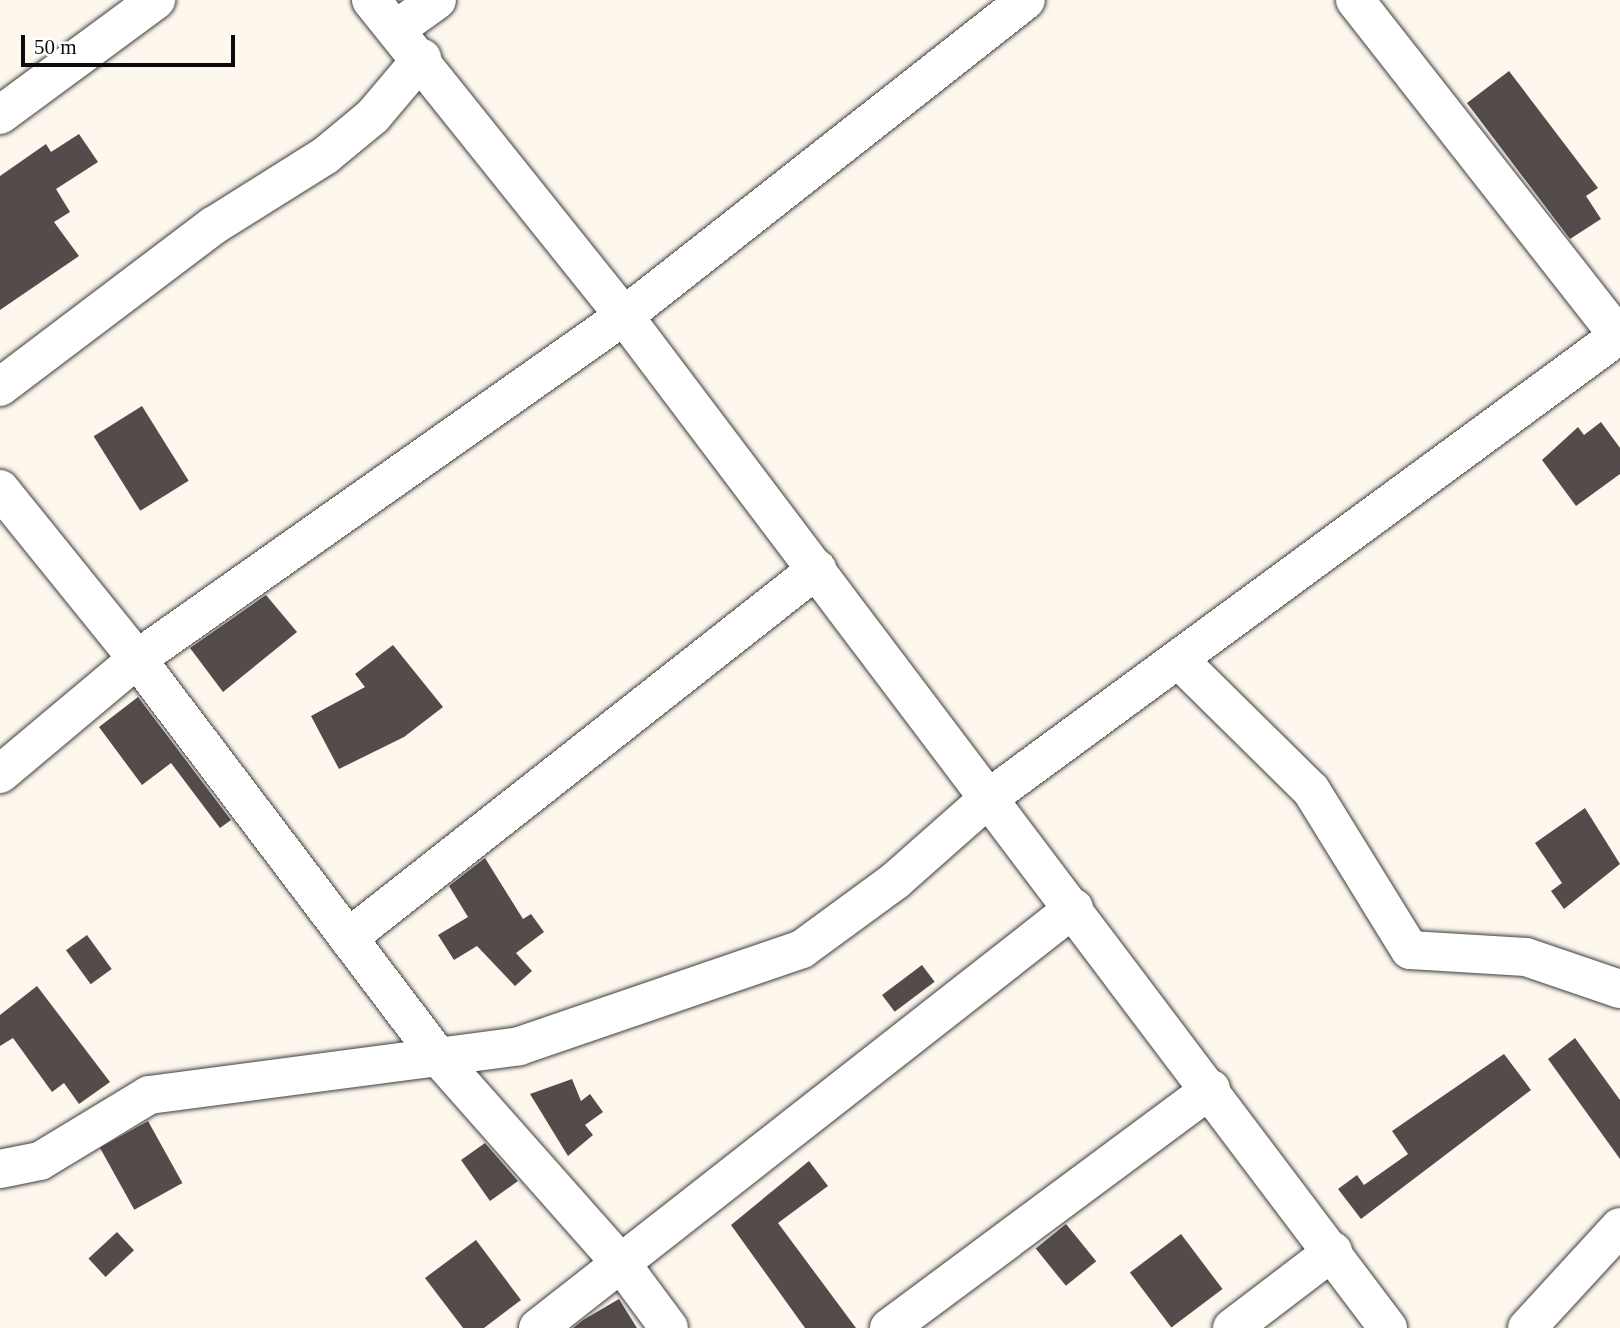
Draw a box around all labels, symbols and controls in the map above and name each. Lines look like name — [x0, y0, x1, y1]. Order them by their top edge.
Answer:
scale bar — [24, 21, 238, 65]
text: 50 m — [34, 35, 77, 59]

